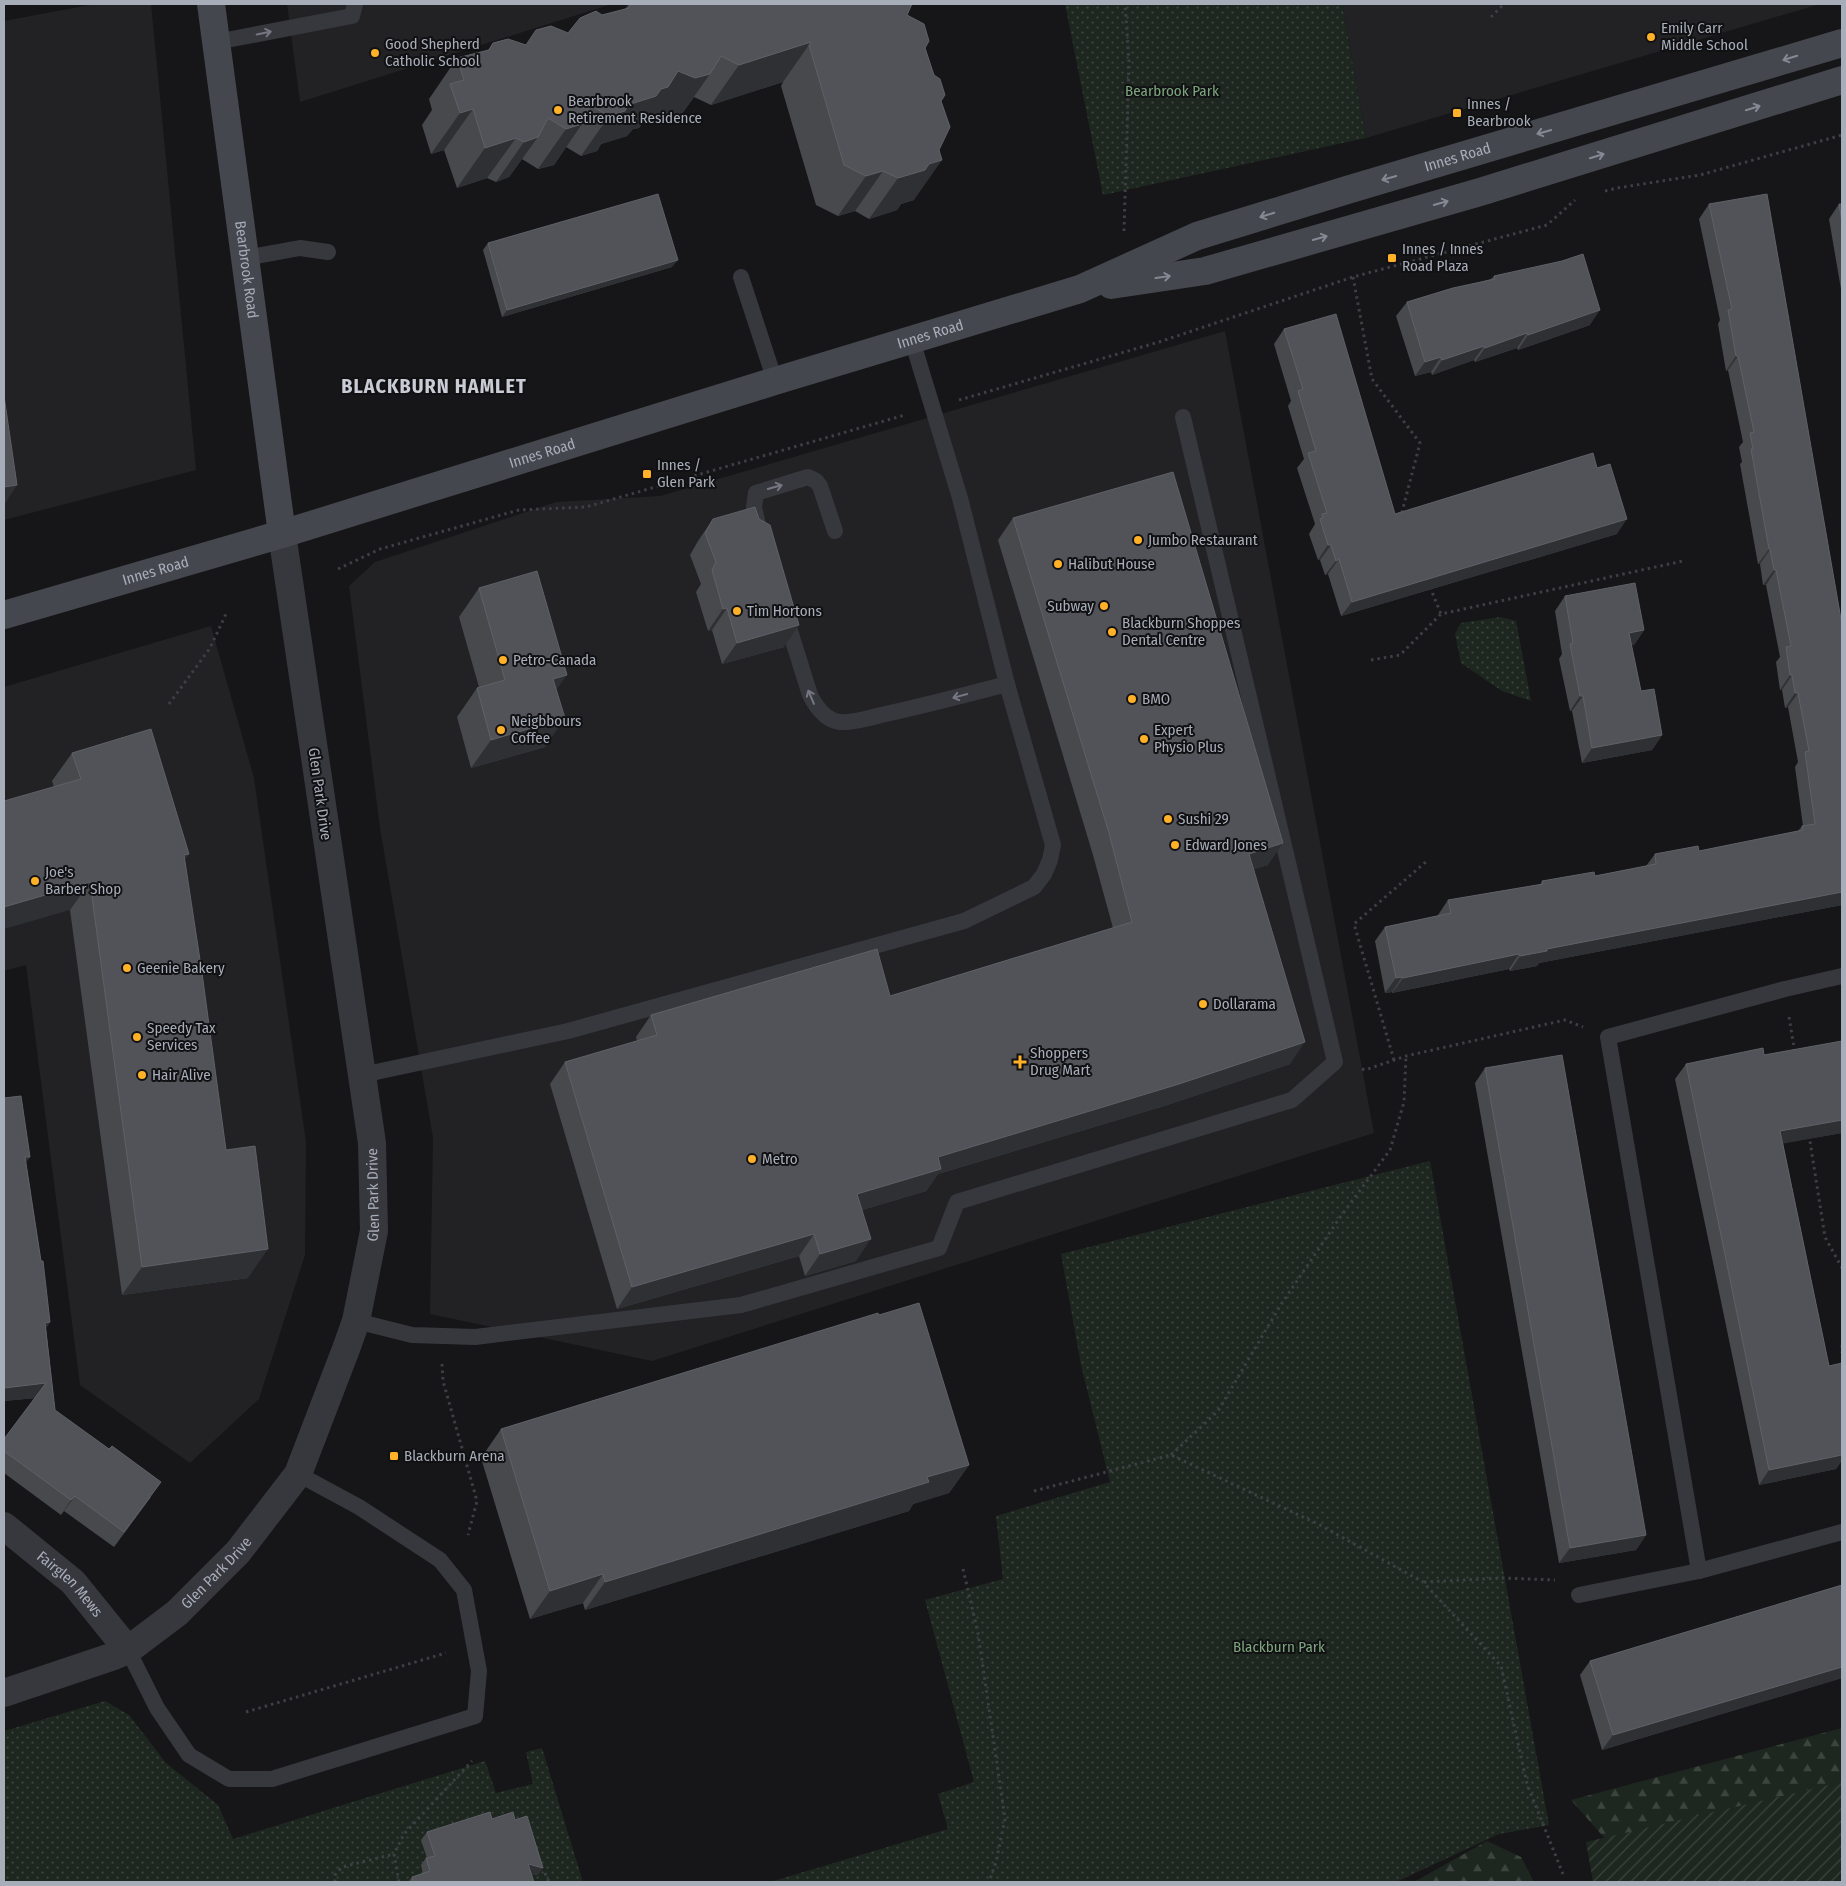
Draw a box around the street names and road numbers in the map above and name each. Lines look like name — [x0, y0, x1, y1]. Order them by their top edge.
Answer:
street label: Innes Road — [1422, 139, 1493, 176]
street label: Bearbrook Road — [231, 220, 262, 320]
street label: Innes Road — [895, 316, 966, 353]
street label: Innes Road — [507, 435, 577, 472]
street label: Innes Road — [120, 553, 191, 589]
street label: Glen Park Drive — [305, 747, 335, 841]
street label: Glen Park Drive — [363, 1148, 383, 1243]
street label: Glen Park Drive — [177, 1533, 255, 1613]
street label: Fairglen Mews — [33, 1547, 106, 1620]

